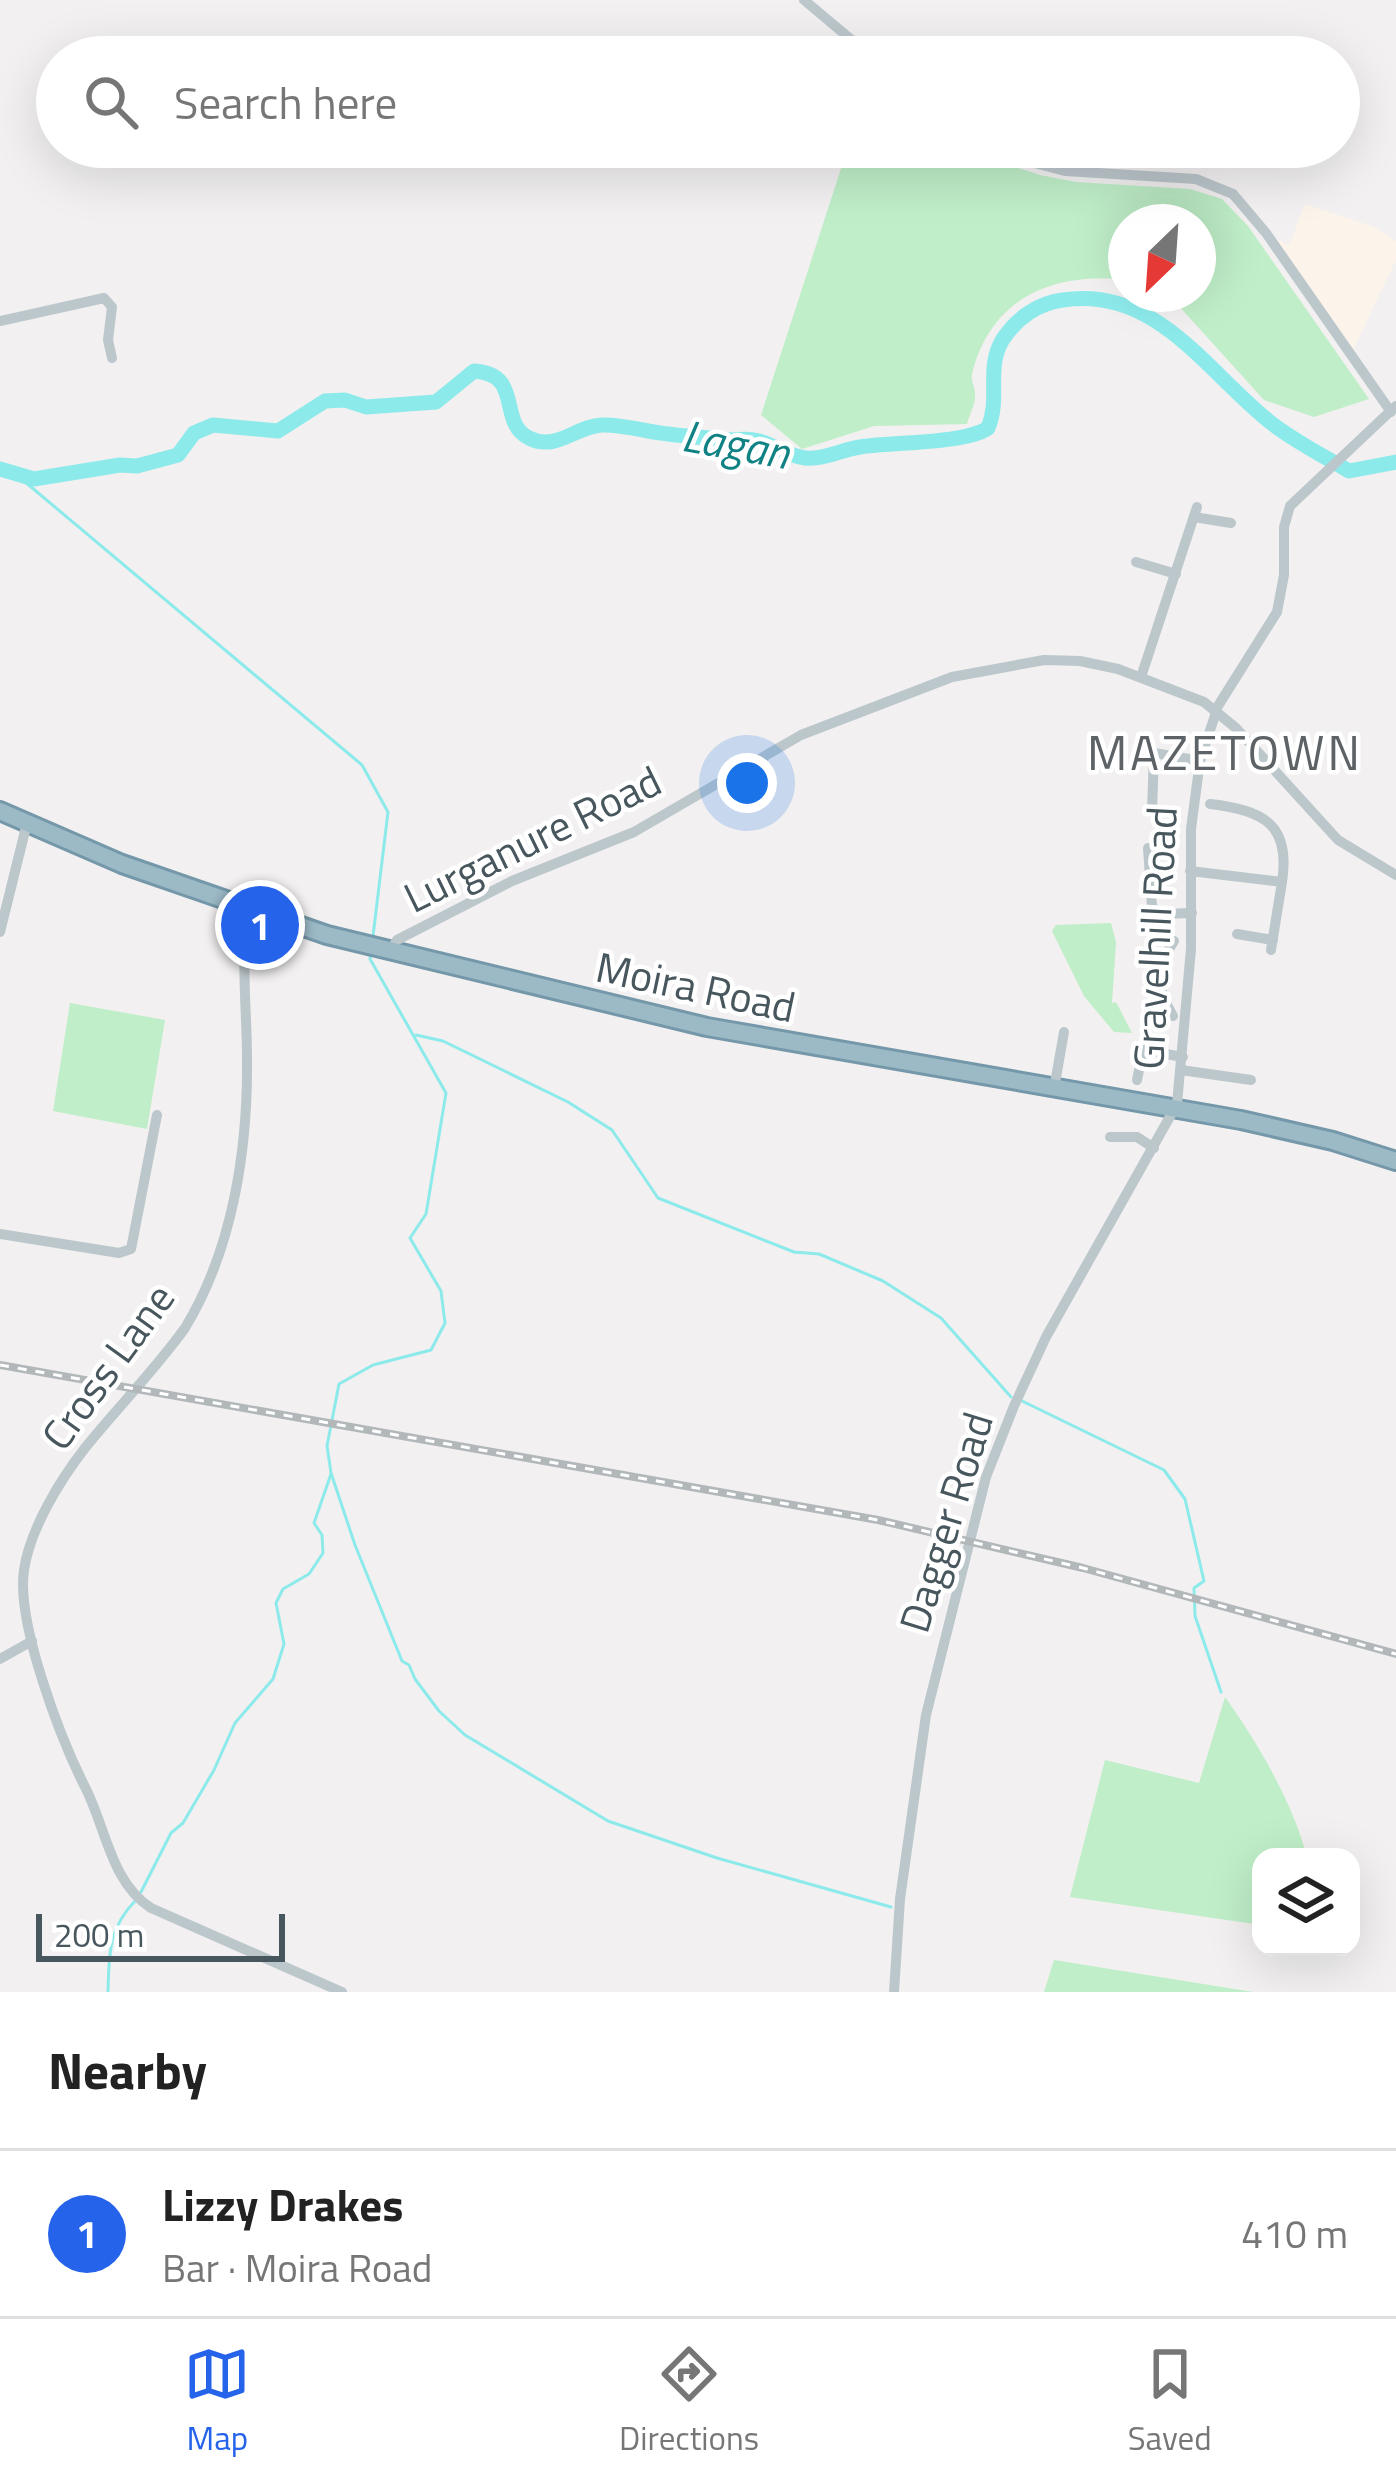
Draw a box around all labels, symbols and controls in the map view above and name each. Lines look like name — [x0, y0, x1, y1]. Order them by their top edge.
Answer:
search box — [36, 36, 1360, 168]
text: Search here — [174, 68, 397, 136]
icon: search — [78, 69, 144, 135]
north arrow — [1108, 204, 1216, 312]
water label: Lagan — [677, 400, 796, 486]
district label: MAZETOWN — [1087, 716, 1363, 789]
street label: Lurganure Road — [392, 748, 672, 928]
your location — [717, 753, 777, 813]
street label: Gravelhill Road — [1115, 805, 1193, 1071]
pin: 1 — [221, 880, 299, 970]
street label: Moira Road — [590, 934, 802, 1038]
street label: Cross Lane — [25, 1269, 189, 1463]
street label: Dagger Road — [881, 1404, 1009, 1640]
map controls — [1252, 1848, 1360, 1956]
button: layers — [1252, 1848, 1360, 1956]
scale bar — [36, 1908, 285, 1961]
text: 200 m — [54, 1910, 144, 1960]
text: Nearby — [48, 2031, 207, 2109]
text: Lizzy Drakes — [162, 2170, 404, 2238]
text: 1 — [76, 2204, 98, 2263]
text: 410 m — [1241, 2204, 1348, 2263]
text: Bar · Moira Road — [162, 2238, 432, 2297]
tab: Map — [184, 2341, 250, 2463]
tab: Directions — [619, 2341, 759, 2463]
tab: Saved — [1128, 2341, 1212, 2463]

